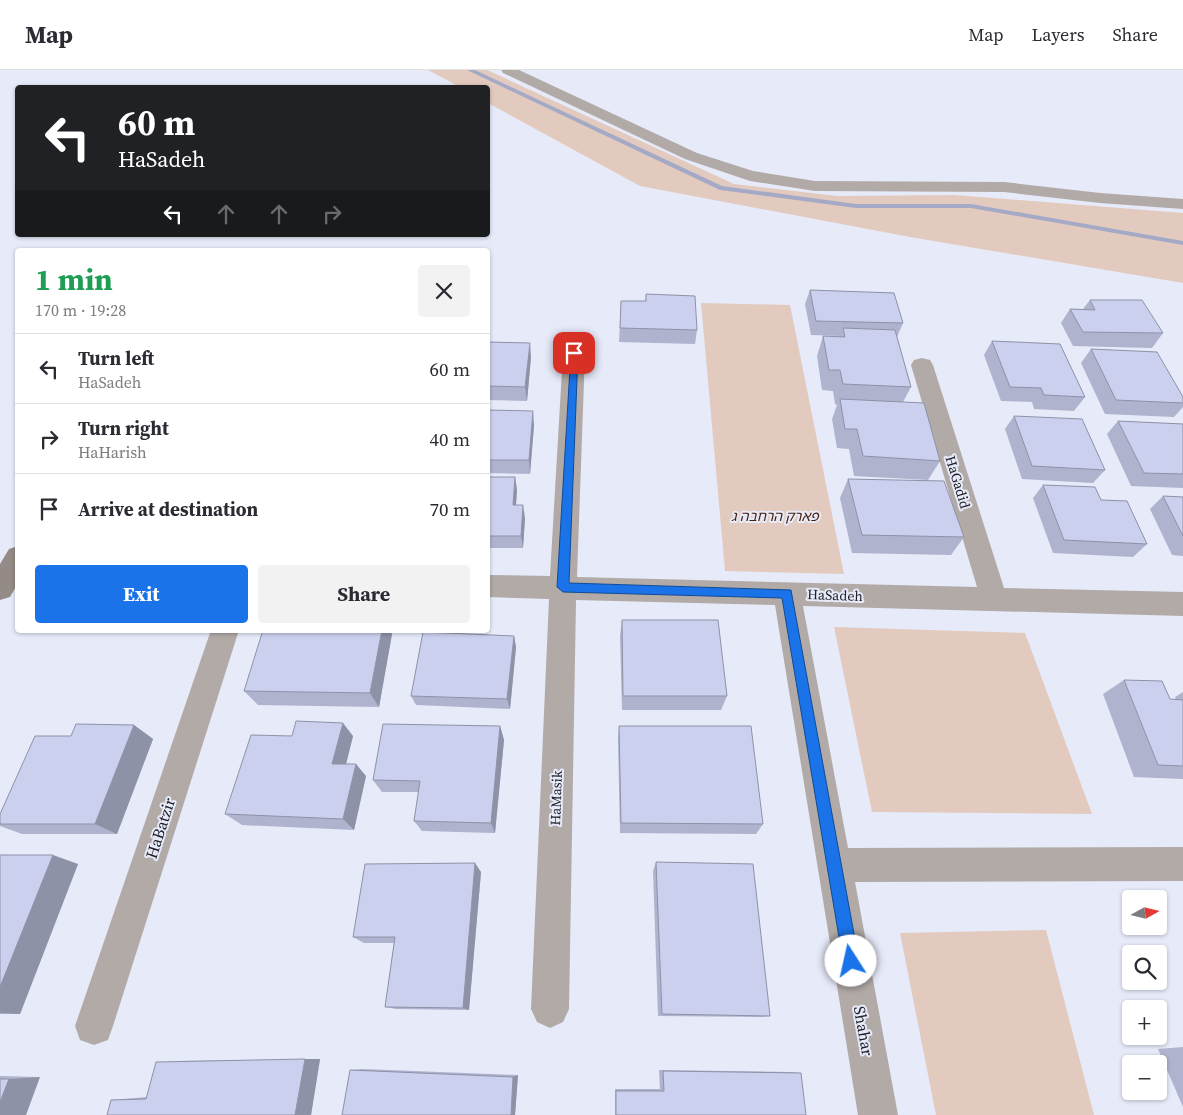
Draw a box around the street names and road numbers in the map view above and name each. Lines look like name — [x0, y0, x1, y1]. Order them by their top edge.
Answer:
street label: HaGadid — [940, 453, 976, 511]
street label: HaSadeh — [807, 584, 863, 606]
street label: HaMasik — [545, 770, 567, 826]
street label: HaBatzir — [140, 795, 180, 861]
street label: Shahar — [849, 1004, 879, 1058]

